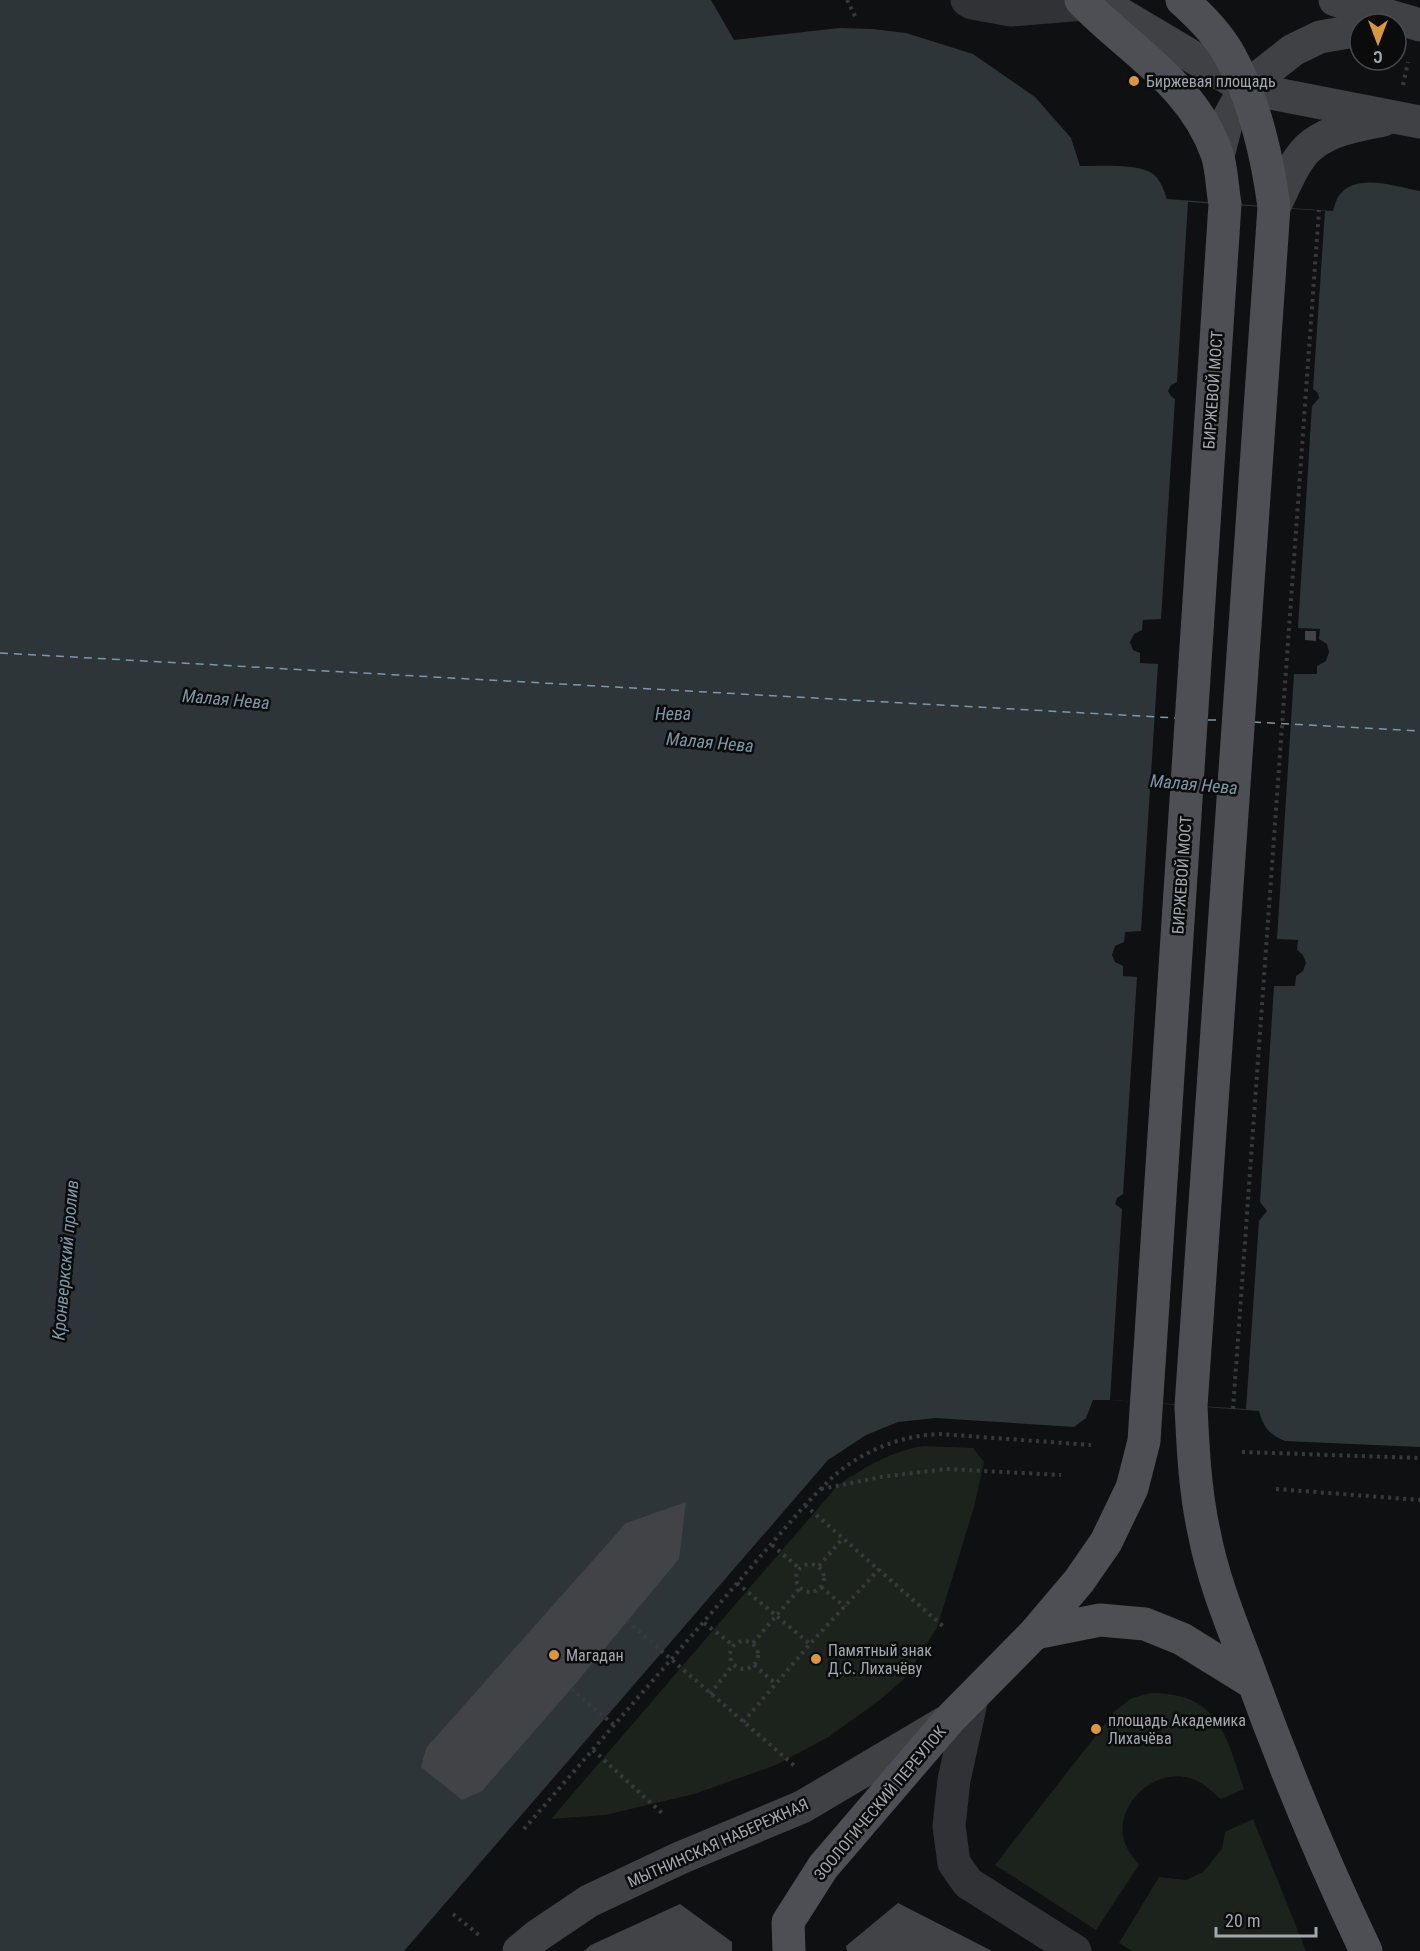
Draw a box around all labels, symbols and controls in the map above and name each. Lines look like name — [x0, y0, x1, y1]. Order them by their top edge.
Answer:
north arrow — [1348, 12, 1408, 72]
text: С — [1373, 47, 1383, 66]
place label: Биржевая площадь — [1146, 72, 1276, 91]
marker: Биржевая площадь — [1127, 74, 1141, 88]
street label: БИРЖЕВОЙ МОСТ — [1199, 330, 1227, 450]
water label: Малая Нева — [181, 685, 271, 713]
water label: Нева — [655, 703, 691, 724]
water label: Малая Нева — [665, 728, 755, 756]
water label: Малая Нева — [1149, 770, 1239, 798]
street label: БИРЖЕВОЙ МОСТ — [1168, 815, 1196, 935]
water label: Кронверкский пролив — [48, 1179, 82, 1341]
place label: Памятный знак Д.С. Лихачёву — [828, 1641, 932, 1678]
place label: Магадан — [566, 1646, 624, 1665]
marker: Магадан — [547, 1648, 561, 1662]
marker: Памятный знак Д.С. Лихачёву — [809, 1652, 823, 1666]
place label: площадь Академика Лихачёва — [1108, 1711, 1246, 1748]
street label: ЗООЛОГИЧЕСКИЙ ПЕРЕУЛОК — [810, 1722, 950, 1884]
marker: площадь Академика Лихачёва — [1089, 1722, 1103, 1736]
street label: МЫТНИНСКАЯ НАБЕРЕЖНАЯ — [625, 1795, 811, 1891]
scale bar — [1216, 1900, 1316, 1938]
text: 20 m — [1225, 1910, 1260, 1931]

